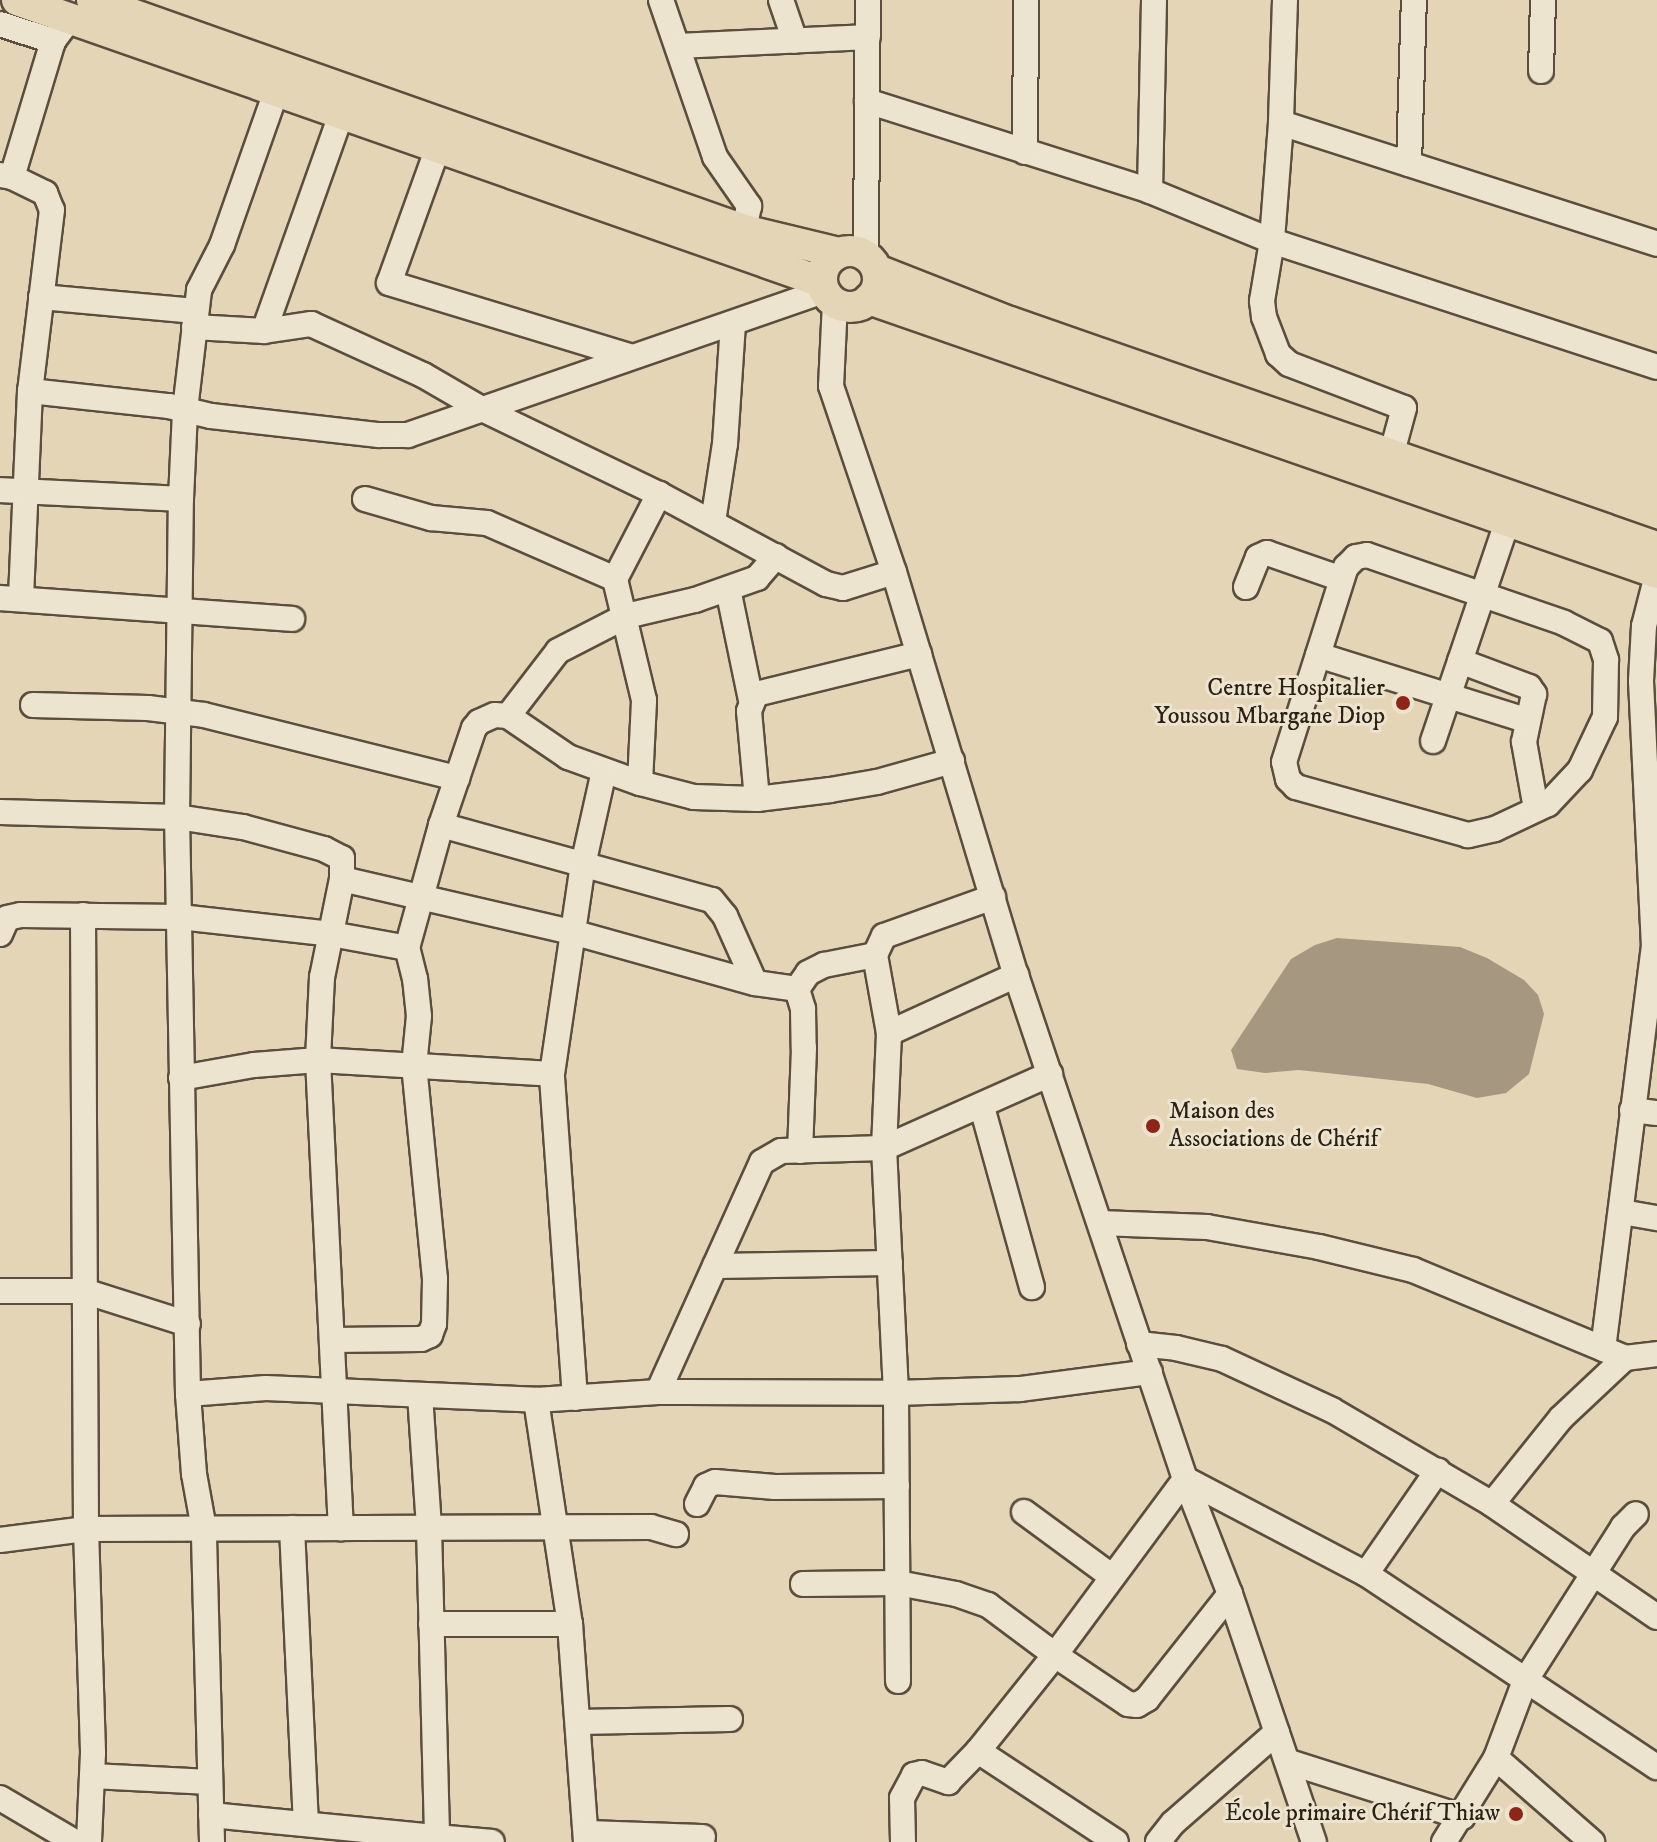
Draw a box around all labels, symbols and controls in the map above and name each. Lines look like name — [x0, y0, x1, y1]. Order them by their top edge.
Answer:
place label: Centre Hospitalier Youssou Mbargane Diop — [1154, 675, 1385, 731]
marker: Centre Hospitalier Youssou Mbargane Diop — [1392, 692, 1414, 714]
place label: Maison des Associations de Chérif — [1169, 1098, 1378, 1154]
marker: Maison des Associations de Chérif — [1144, 1117, 1162, 1135]
place label: École primaire Chérif Thiaw — [1225, 1800, 1500, 1828]
marker: École primaire Chérif Thiaw — [1507, 1805, 1525, 1823]

